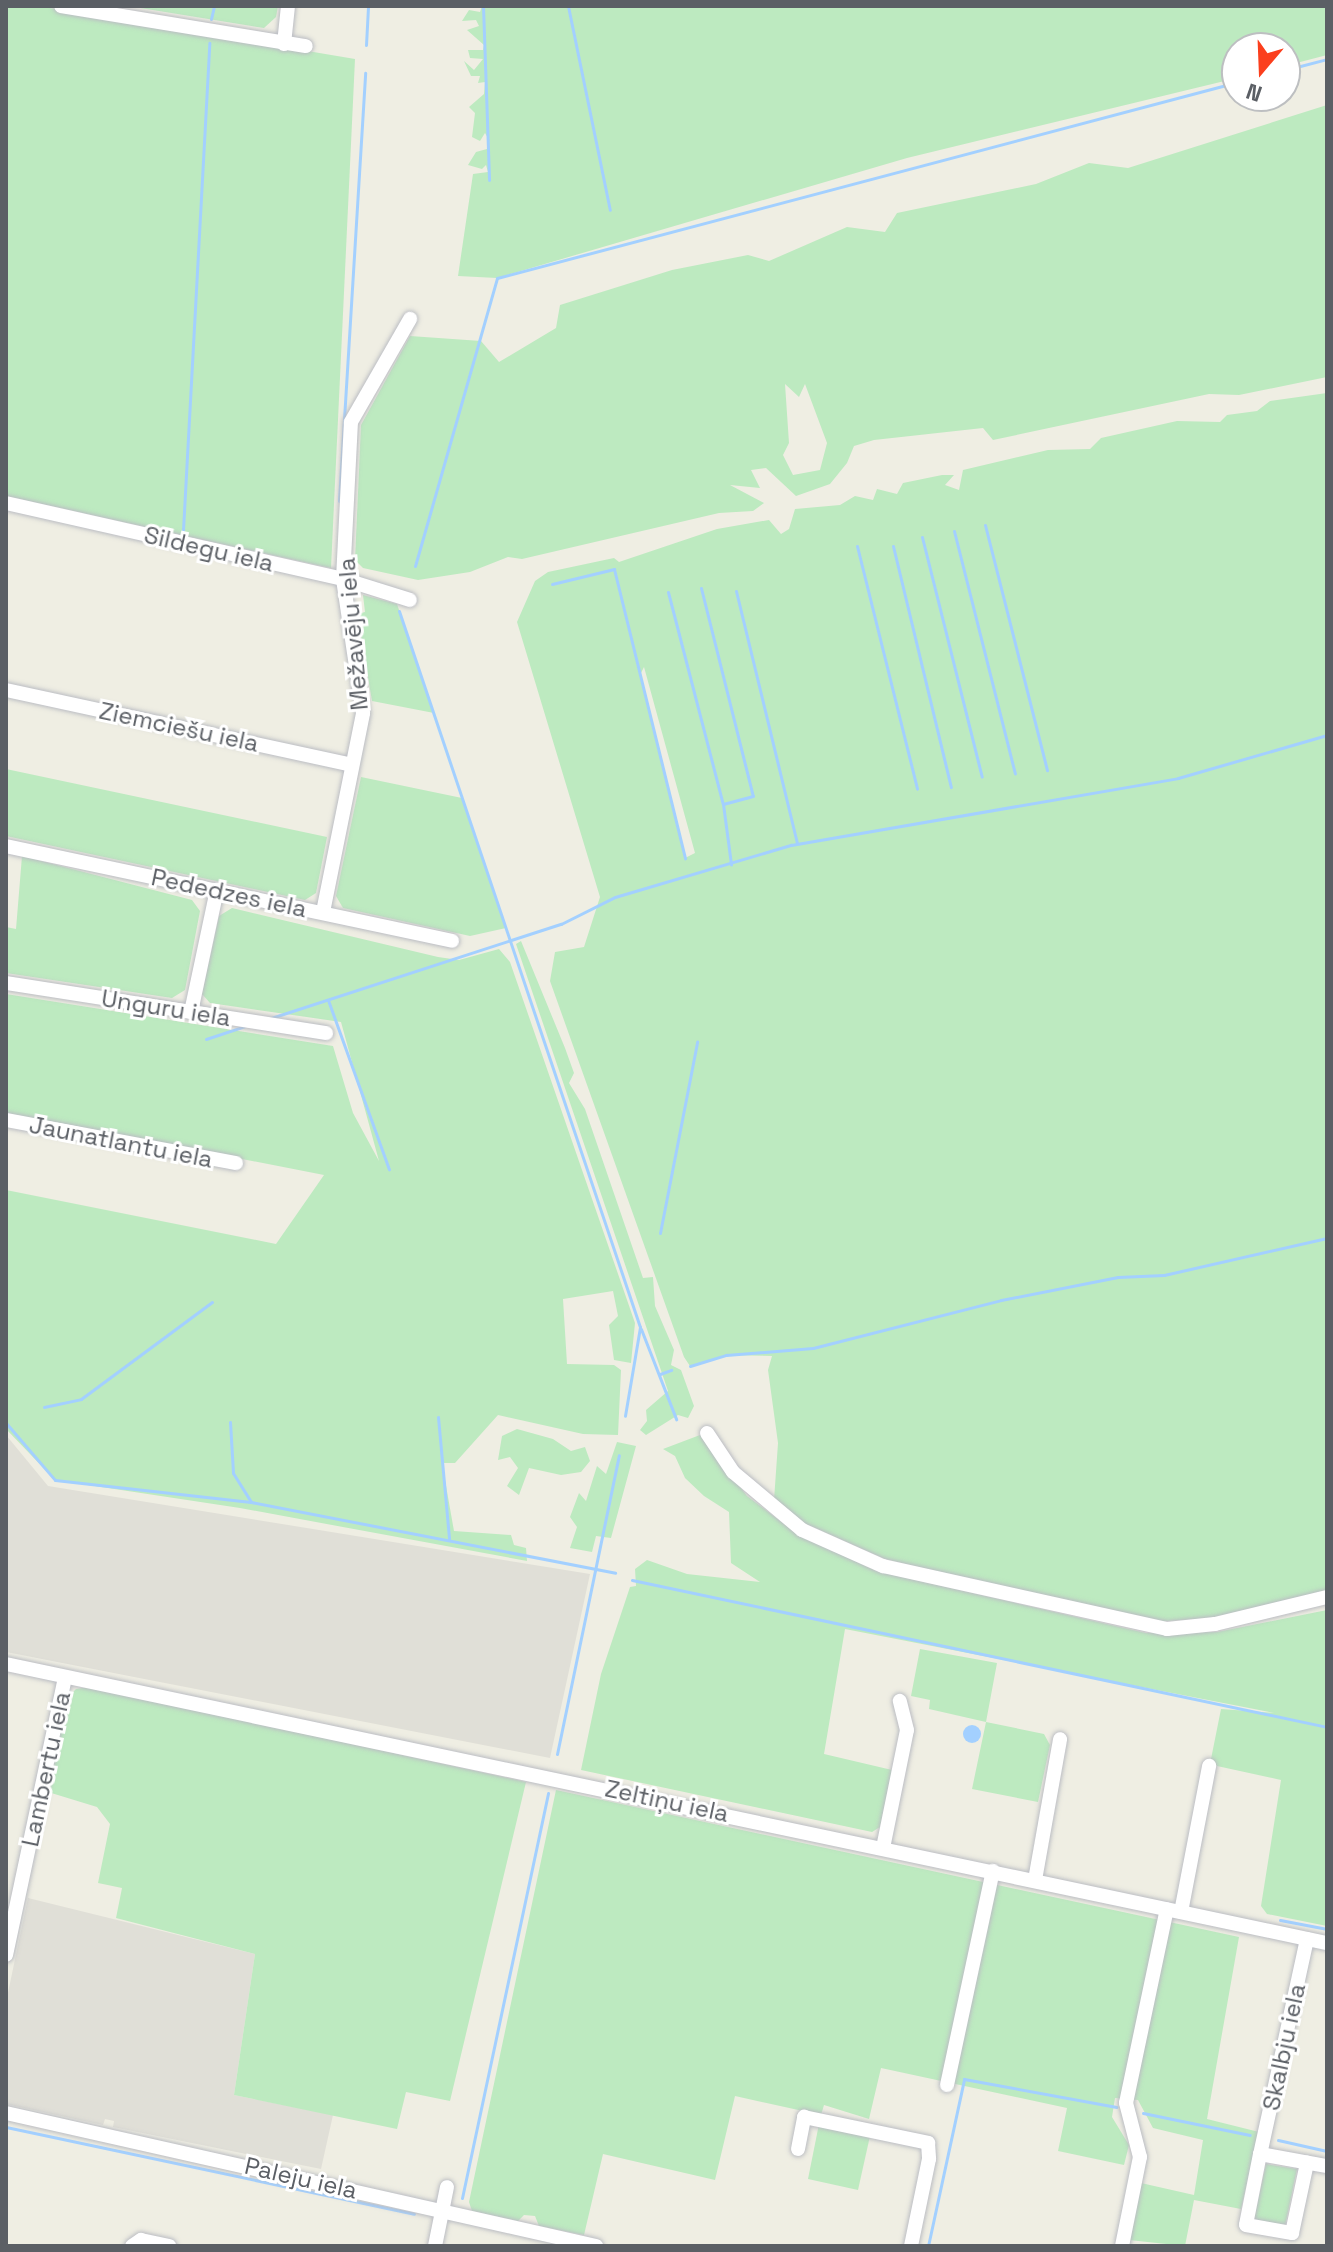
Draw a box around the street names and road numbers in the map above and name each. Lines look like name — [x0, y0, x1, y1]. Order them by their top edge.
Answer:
street label: Sildegu iela — [141, 520, 277, 578]
street label: Mežavēju iela — [332, 556, 374, 712]
street label: Ziemciešu iela — [97, 696, 261, 758]
street label: Pededzes iela — [149, 862, 309, 924]
street label: Unguru iela — [99, 984, 233, 1032]
street label: Jaunatlantu iela — [27, 1110, 215, 1174]
street label: Lambertu iela — [15, 1689, 77, 1849]
street label: Zeltiņu iela — [603, 1774, 731, 1828]
street label: Skalbju iela — [1257, 1981, 1311, 2113]
street label: Paleju iela — [242, 2151, 360, 2205]

